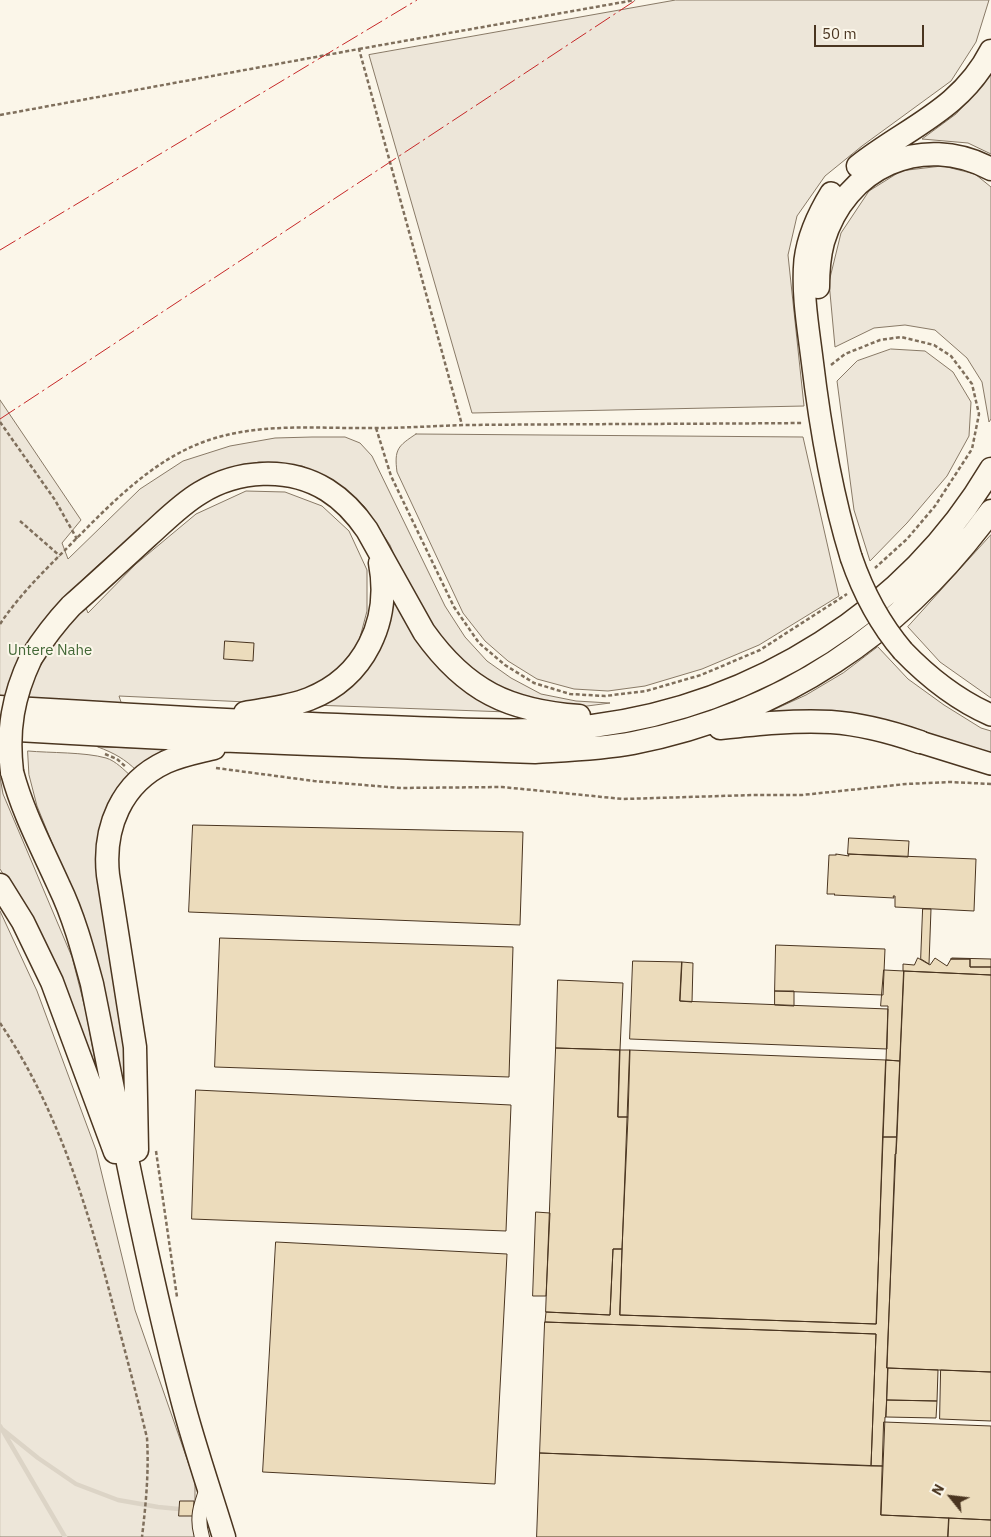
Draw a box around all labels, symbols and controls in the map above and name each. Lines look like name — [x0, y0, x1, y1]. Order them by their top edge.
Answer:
scale bar — [816, 15, 926, 47]
text: 50 m — [822, 24, 857, 43]
park label: Untere Nahe — [8, 642, 92, 660]
north arrow — [926, 1472, 976, 1522]
text: N — [928, 1481, 948, 1499]

